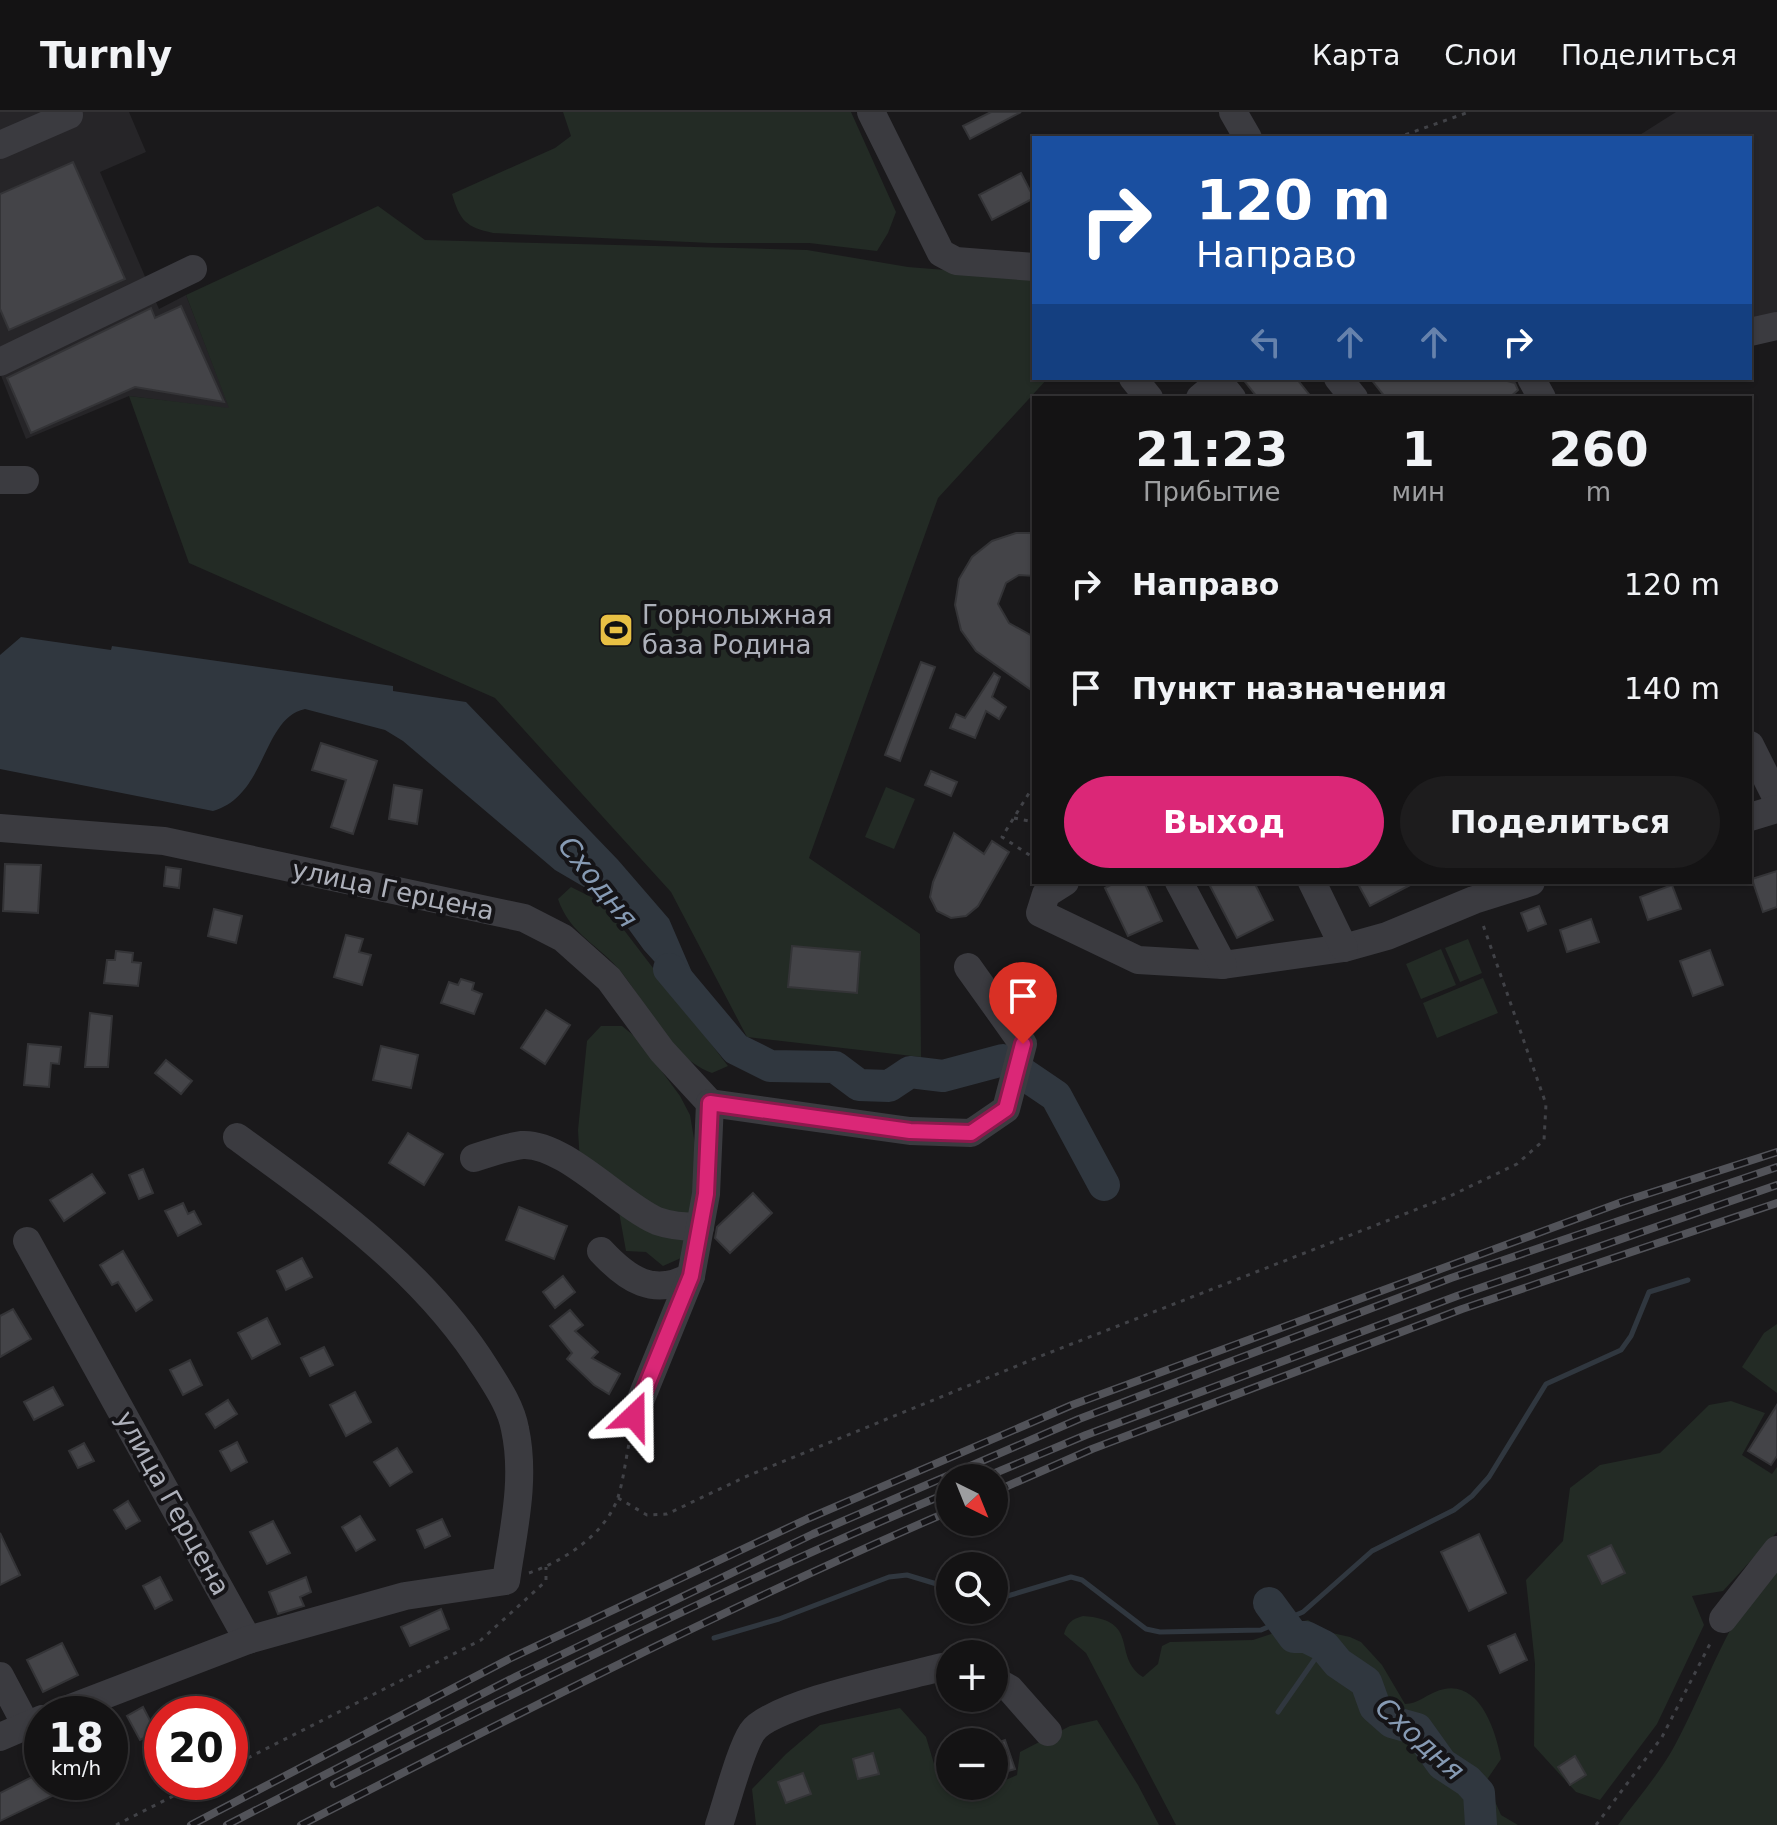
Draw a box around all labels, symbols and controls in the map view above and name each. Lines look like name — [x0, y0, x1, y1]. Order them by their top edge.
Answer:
text: Turnly — [40, 33, 172, 77]
text: Карта — [1312, 39, 1400, 72]
text: Слои — [1444, 39, 1517, 72]
text: Поделиться — [1561, 39, 1737, 72]
text: 120 m — [1196, 167, 1391, 232]
icon: right — [1064, 168, 1168, 272]
text: Направо — [1196, 234, 1357, 275]
icon: left — [1244, 320, 1288, 364]
icon: ahead — [1328, 320, 1372, 364]
icon: ahead — [1412, 320, 1456, 364]
icon: right — [1496, 320, 1540, 364]
text: 21:23 — [1135, 421, 1288, 477]
text: 1 — [1402, 421, 1435, 477]
text: 260 — [1548, 421, 1649, 477]
text: Прибытие — [1143, 477, 1281, 507]
text: мин — [1392, 477, 1445, 507]
text: m — [1586, 477, 1611, 507]
icon: right — [1064, 562, 1108, 606]
text: Направо — [1132, 567, 1279, 602]
text: 120 m — [1624, 567, 1720, 602]
place label: Горнолыжная база Родина — [642, 600, 832, 660]
sports icon: Горнолыжная база Родина — [597, 611, 635, 649]
icon: arrive — [1064, 666, 1108, 710]
text: Пункт назначения — [1132, 671, 1447, 706]
text: 140 m — [1624, 671, 1720, 706]
button: Выход — [1064, 776, 1384, 868]
button: Поделиться — [1400, 776, 1720, 868]
water label: Сходня — [551, 830, 645, 934]
street label: улица Герцена — [289, 854, 497, 926]
pin — [989, 962, 1057, 1044]
icon: arrive — [1001, 974, 1045, 1018]
position arrow — [592, 1374, 676, 1458]
street label: улица Герцена — [110, 1406, 236, 1600]
north arrow — [936, 1464, 1008, 1536]
map controls — [936, 1464, 1008, 1800]
button: search — [936, 1552, 1008, 1624]
button: + — [936, 1640, 1008, 1712]
water label: Сходня — [1369, 1691, 1471, 1787]
speed limit sign: 20 — [144, 1696, 248, 1800]
text: 18 — [48, 1715, 104, 1761]
button: − — [936, 1728, 1008, 1800]
text: km/h — [51, 1756, 101, 1780]

